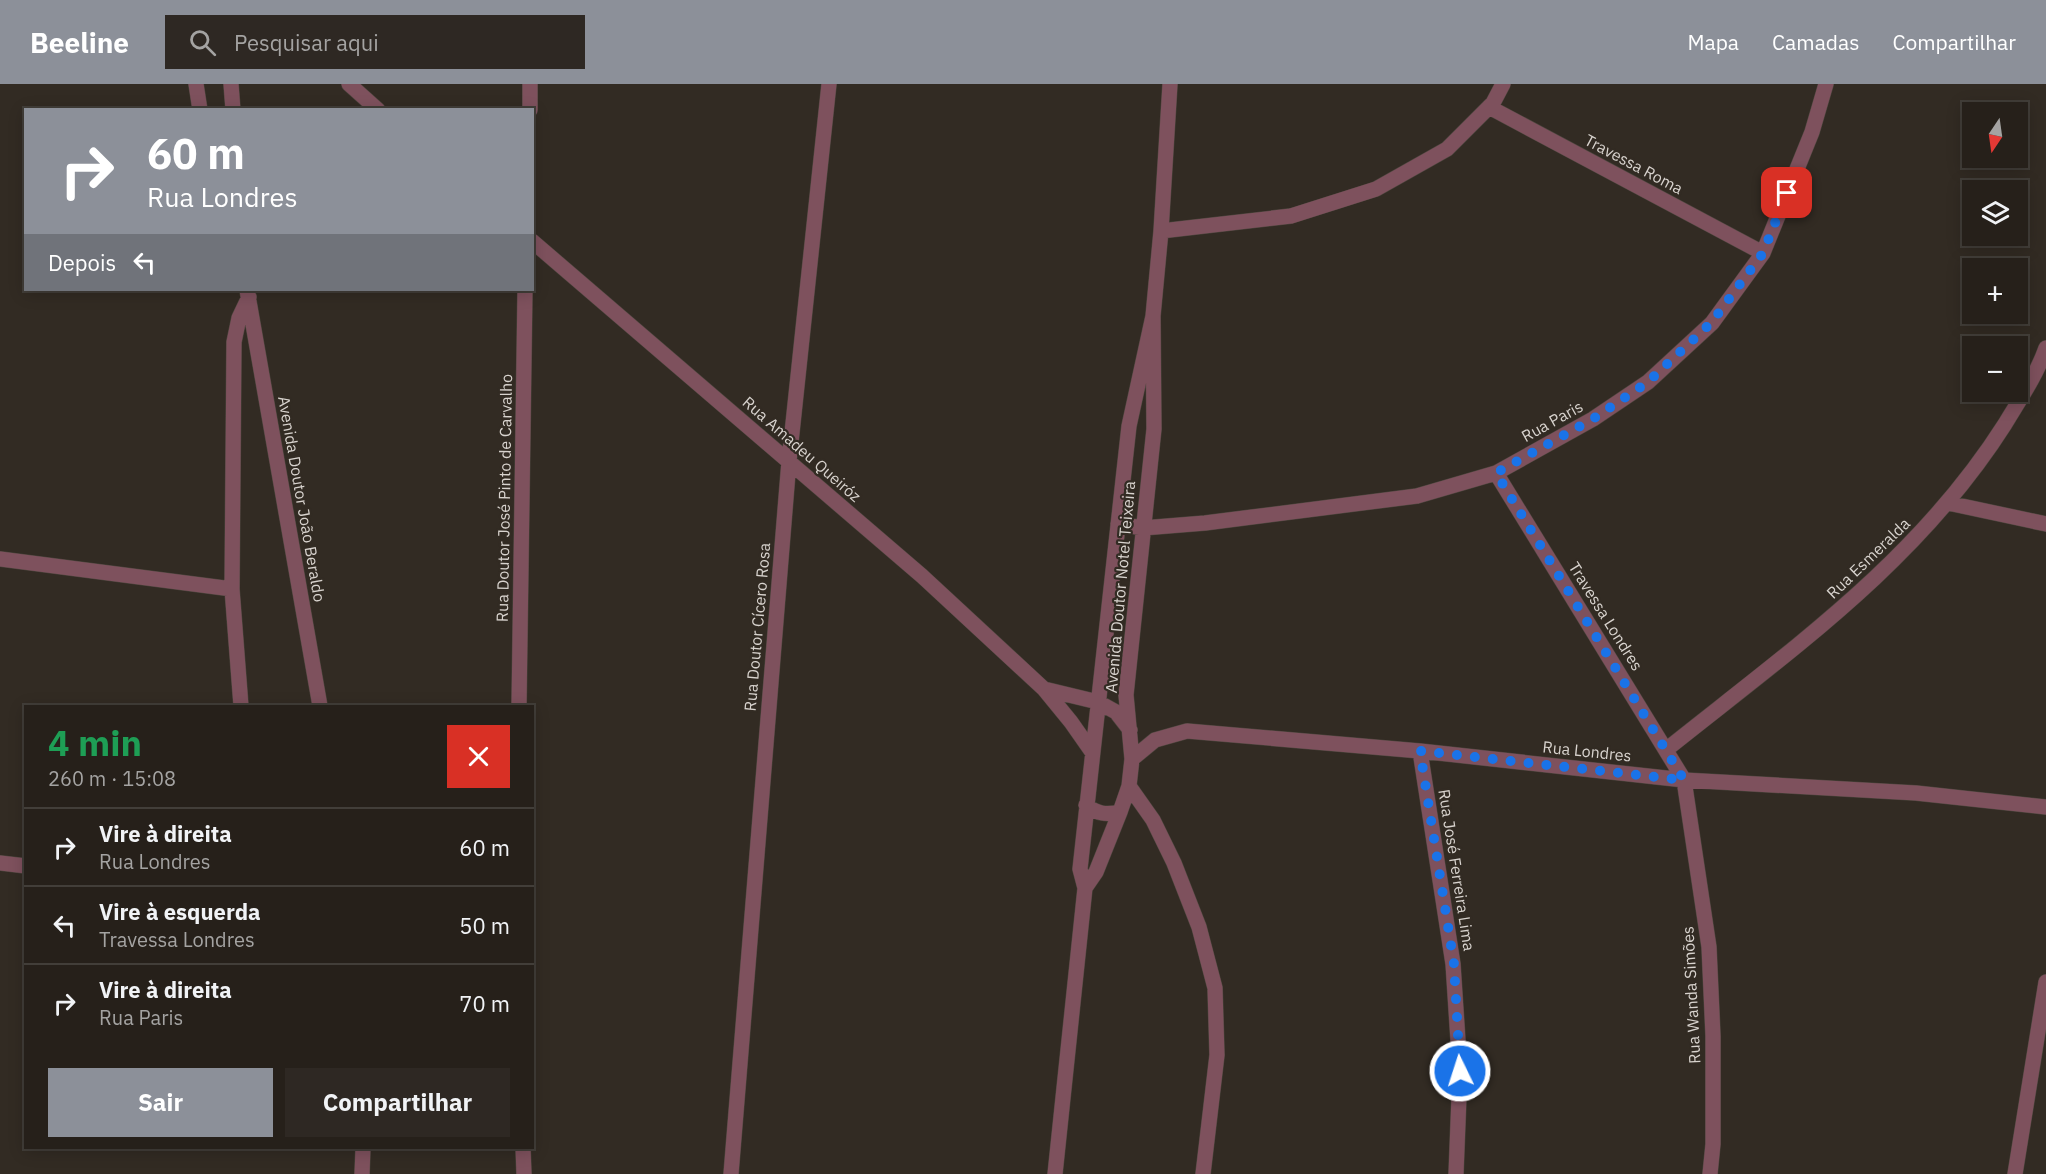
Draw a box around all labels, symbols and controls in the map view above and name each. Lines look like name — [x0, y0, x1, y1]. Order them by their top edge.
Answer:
search box — [165, 15, 585, 69]
text: Beeline — [30, 24, 129, 61]
icon: search — [186, 26, 219, 59]
text: Pesquisar aqui — [234, 28, 379, 57]
text: Mapa — [1687, 28, 1739, 56]
text: Camadas — [1772, 28, 1859, 56]
text: Compartilhar — [1892, 28, 2016, 56]
north arrow — [1962, 102, 2028, 168]
map controls — [1962, 102, 2028, 402]
text: 60 m — [147, 126, 245, 181]
street label: Travessa Roma — [1581, 130, 1687, 199]
icon: right — [48, 132, 126, 210]
pin — [1761, 167, 1812, 218]
icon: arrive — [1770, 176, 1803, 209]
text: Rua Londres — [147, 179, 298, 214]
button: layers — [1962, 180, 2028, 246]
icon: left — [128, 246, 161, 279]
text: Depois — [48, 248, 116, 277]
button: + — [1962, 258, 2028, 324]
button: − — [1962, 336, 2028, 402]
street label: Rua Doutor José Pinto de Carvalho — [492, 374, 516, 622]
street label: Rua Amadeu Queiróz — [739, 392, 865, 506]
street label: Avenida Doutor João Beraldo — [274, 395, 330, 604]
street label: Rua Paris — [1518, 396, 1586, 446]
street label: Avenida Doutor Notel Teixeira — [1101, 480, 1139, 694]
street label: Rua Esmeralda — [1822, 513, 1914, 603]
street label: Rua Doutor Cícero Rosa — [740, 541, 774, 712]
street label: Travessa Londres — [1565, 558, 1647, 674]
text: 4 min — [48, 719, 142, 766]
button: close — [447, 725, 510, 788]
street label: Rua Londres — [1542, 736, 1632, 766]
text: 260 m · 15:08 — [48, 765, 176, 792]
street label: Rua José Ferreira Lima — [1434, 788, 1480, 953]
text: Vire à direita — [99, 819, 232, 848]
icon: right — [48, 831, 81, 864]
text: 60 m — [459, 833, 510, 862]
text: Rua Londres — [99, 848, 211, 875]
text: Vire à esquerda — [99, 897, 261, 926]
icon: left — [48, 909, 81, 942]
text: 50 m — [459, 911, 510, 940]
text: Travessa Londres — [99, 926, 255, 953]
street label: Rua Wanda Simões — [1677, 926, 1705, 1064]
text: Vire à direita — [99, 975, 232, 1004]
icon: right — [48, 987, 81, 1020]
text: 70 m — [459, 989, 510, 1018]
text: Rua Paris — [99, 1004, 183, 1031]
position arrow — [1428, 1039, 1492, 1103]
button: Sair — [48, 1068, 273, 1137]
button: Compartilhar — [285, 1068, 510, 1137]

